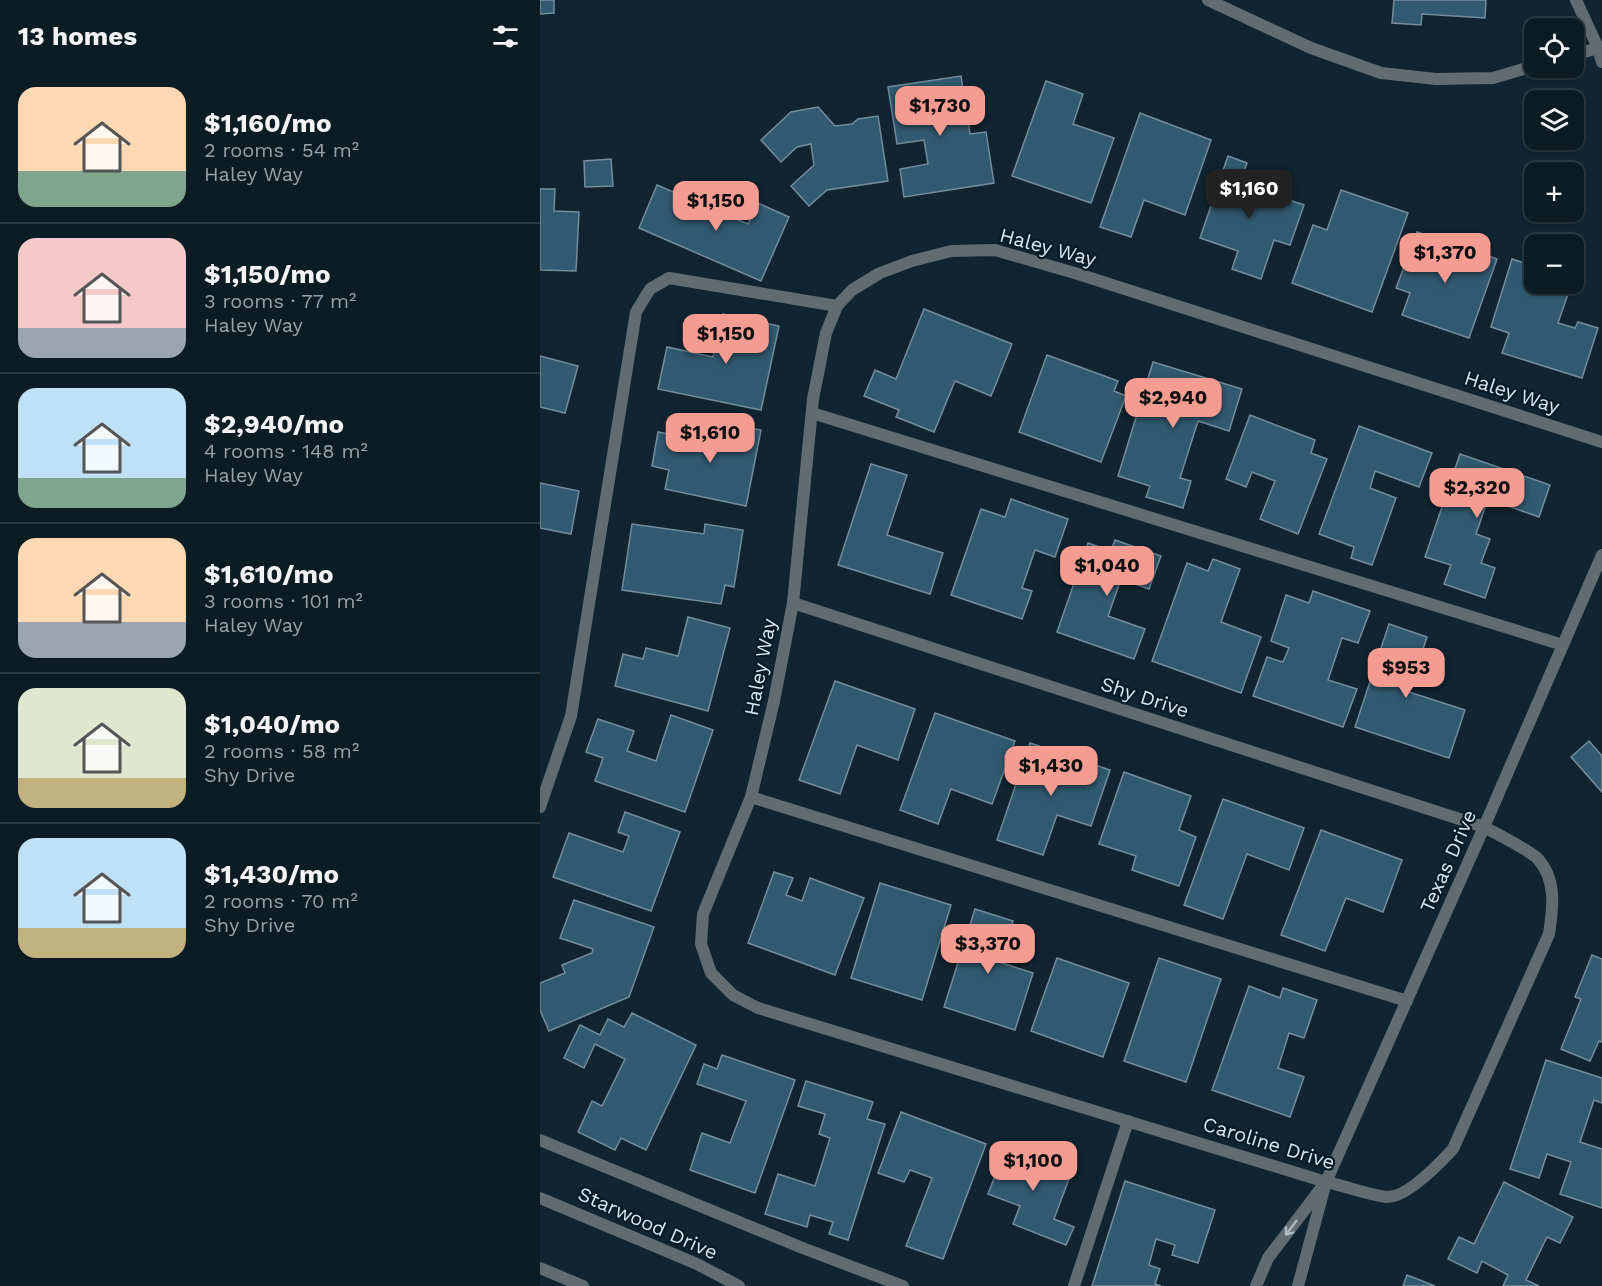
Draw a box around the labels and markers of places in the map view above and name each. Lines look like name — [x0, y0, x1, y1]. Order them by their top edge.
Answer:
pin: $1,730 — [891, 86, 989, 137]
pin: $1,160 — [1200, 169, 1298, 220]
pin: $1,150 — [667, 181, 765, 232]
pin: $1,370 — [1396, 233, 1494, 284]
pin: $1,150 — [677, 314, 775, 365]
pin: $2,940 — [1124, 378, 1222, 429]
pin: $1,610 — [661, 413, 759, 464]
pin: $2,320 — [1428, 468, 1526, 519]
pin: $1,040 — [1058, 546, 1156, 597]
pin: $953 — [1370, 648, 1442, 699]
pin: $1,430 — [1002, 746, 1100, 797]
pin: $3,370 — [939, 924, 1037, 975]
pin: $1,100 — [984, 1141, 1082, 1192]

